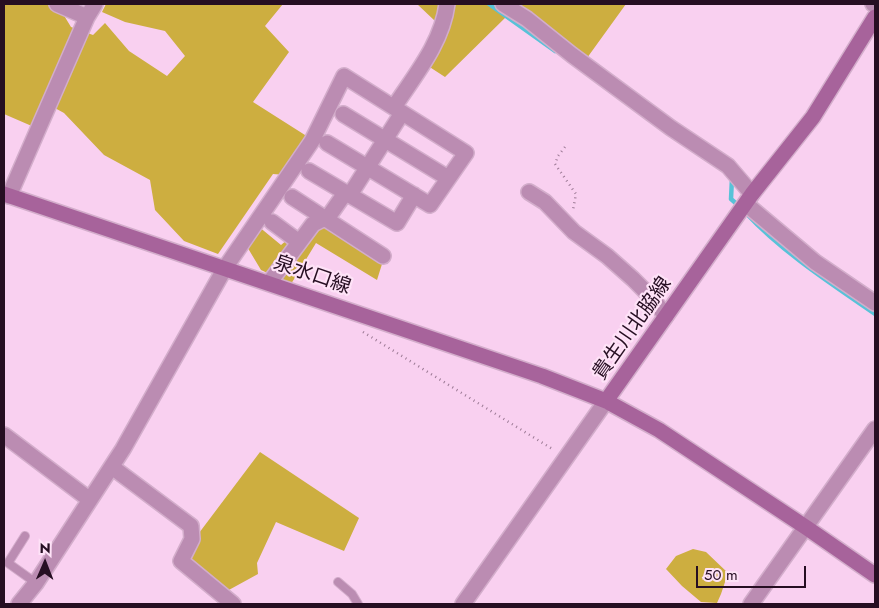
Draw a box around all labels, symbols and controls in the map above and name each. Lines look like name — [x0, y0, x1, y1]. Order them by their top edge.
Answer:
street label: 泉水口線 — [270, 252, 354, 300]
street label: 貴生川北脇線 — [589, 273, 677, 385]
north arrow — [20, 538, 70, 588]
text: N — [40, 538, 51, 558]
scale bar — [699, 556, 809, 588]
text: 50 m — [704, 564, 738, 586]

